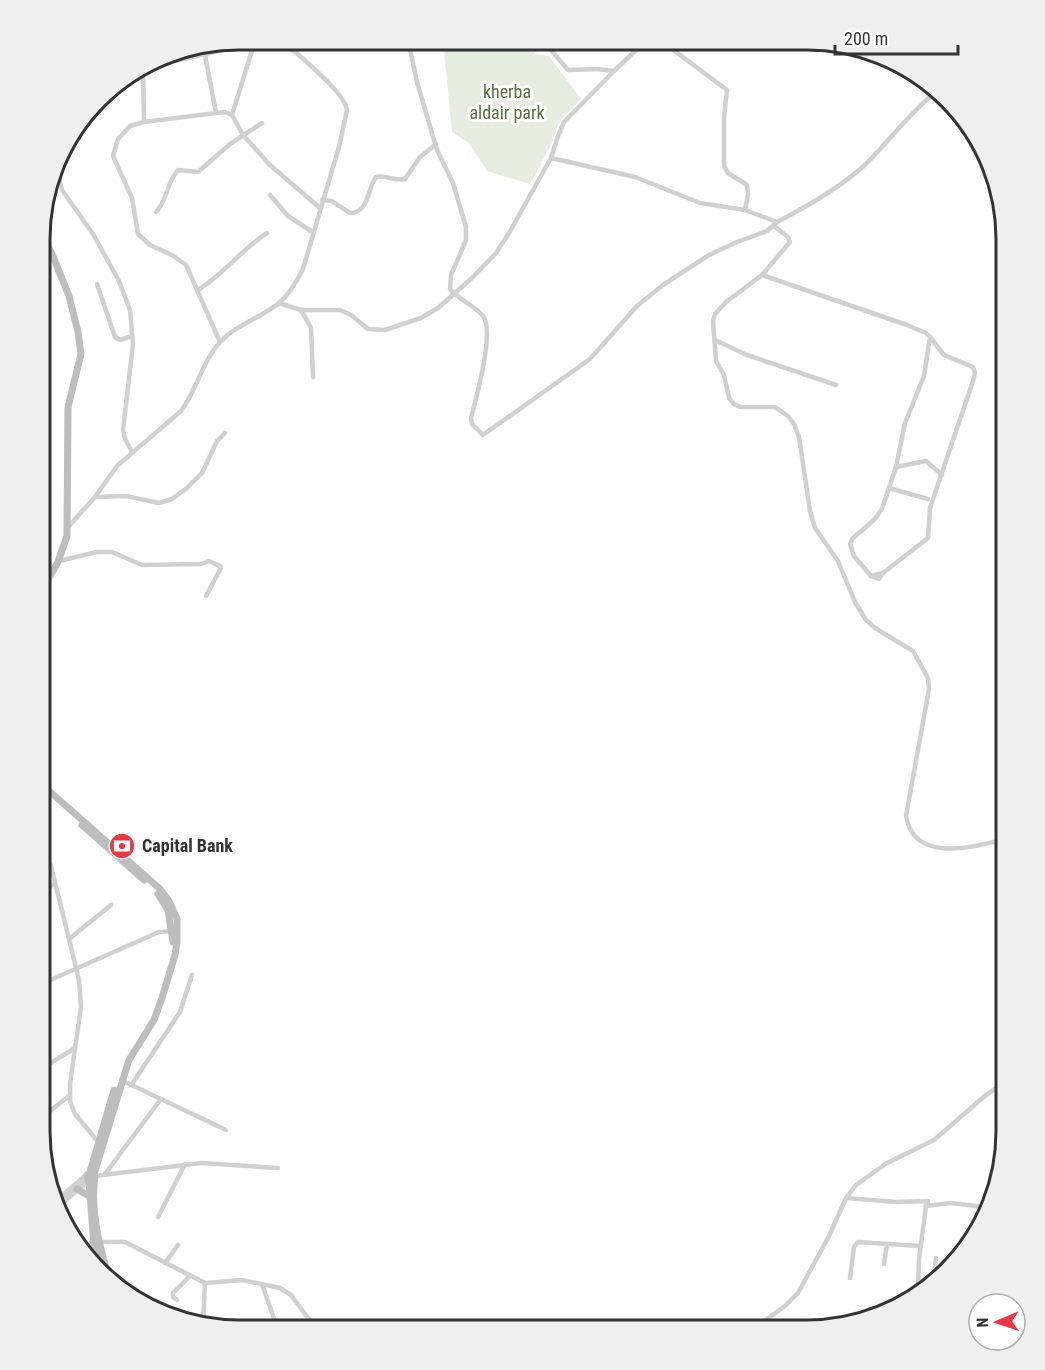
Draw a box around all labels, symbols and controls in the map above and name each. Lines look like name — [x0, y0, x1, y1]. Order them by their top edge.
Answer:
scale bar — [835, 18, 958, 56]
text: 200 m — [844, 28, 888, 49]
park label: kherba aldair park — [469, 81, 545, 123]
bank icon: Capital Bank — [107, 831, 137, 861]
place label: Capital Bank — [142, 835, 233, 856]
north arrow — [967, 1292, 1027, 1352]
text: N — [973, 1317, 992, 1328]

